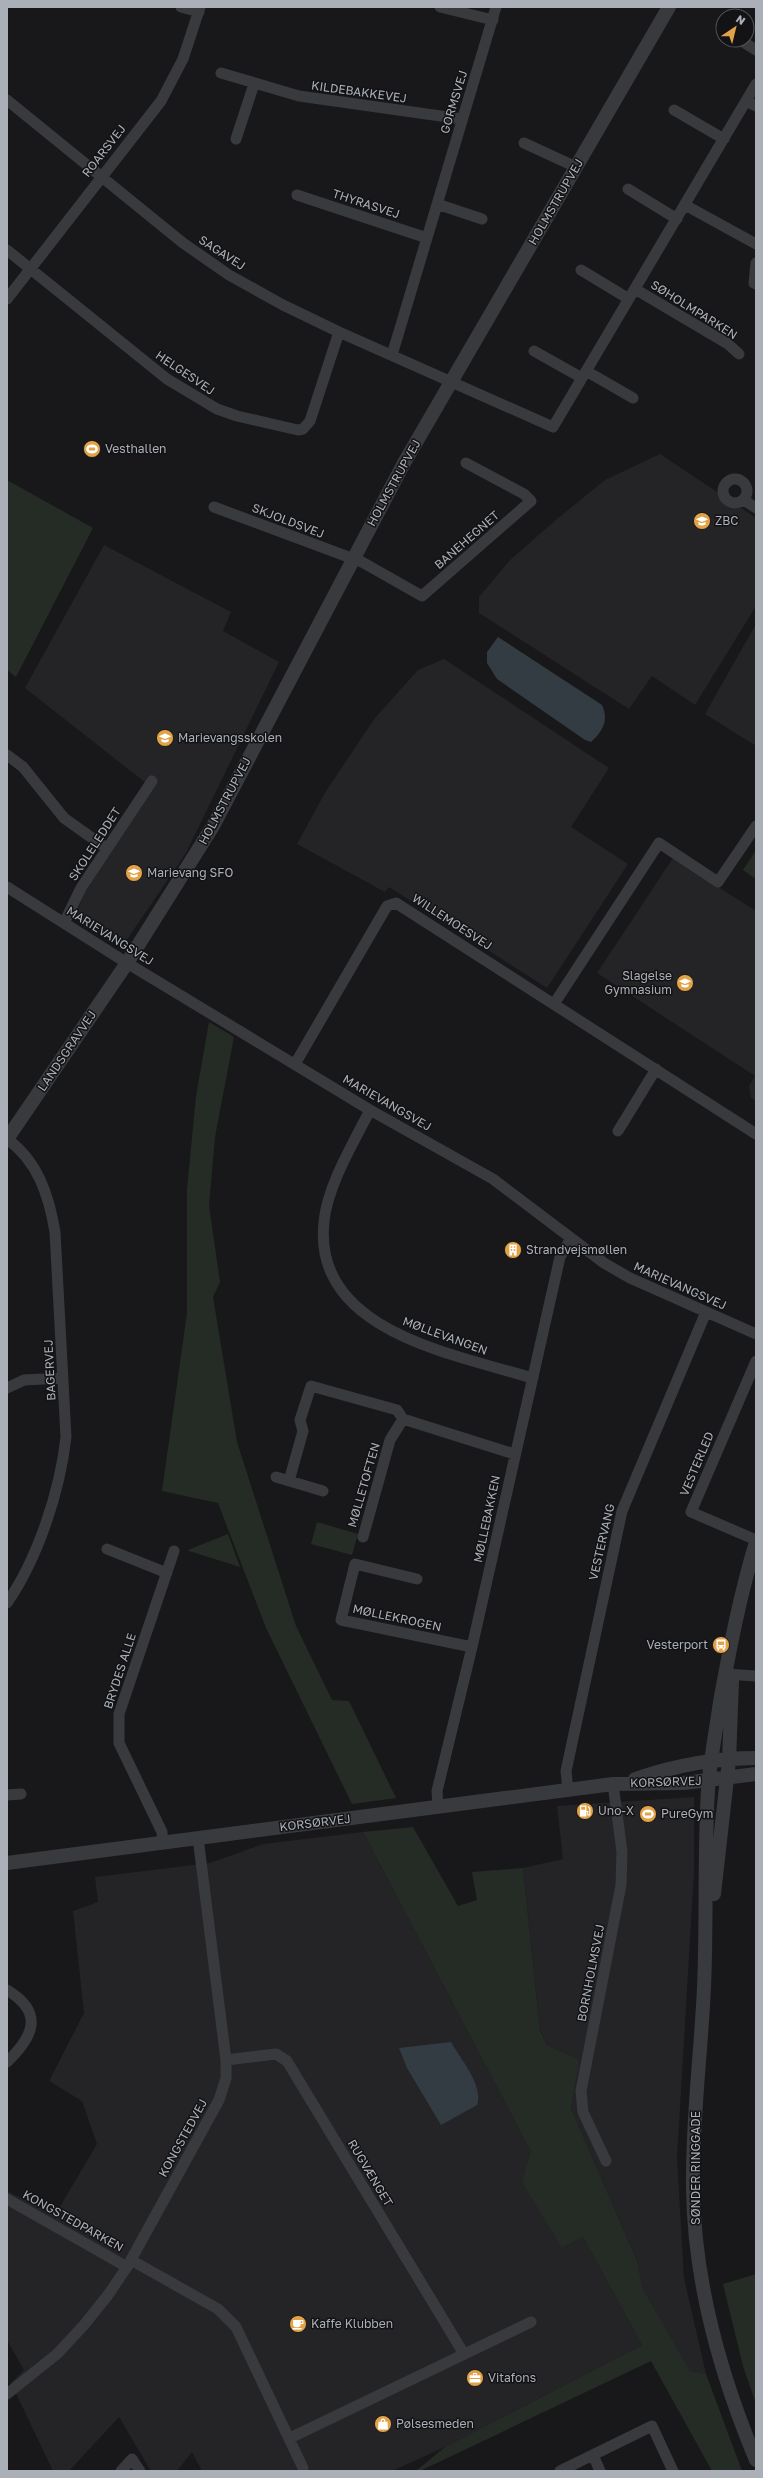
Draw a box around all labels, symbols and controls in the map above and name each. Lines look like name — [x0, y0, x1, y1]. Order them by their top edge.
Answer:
north arrow — [715, 8, 755, 48]
text: N — [734, 12, 748, 27]
street label: GORMSVEJ — [437, 68, 470, 135]
street label: KILDEBAKKEVEJ — [310, 77, 408, 106]
street label: ROARSVEJ — [78, 121, 129, 180]
street label: HOLMSTRUPVEJ — [525, 156, 586, 247]
street label: THYRASVEJ — [331, 186, 402, 221]
street label: SAGAVEJ — [196, 232, 248, 273]
street label: SØHOLMPARKEN — [648, 277, 740, 342]
street label: HELGESVEJ — [153, 347, 218, 398]
street label: HOLMSTRUPVEJ — [364, 437, 424, 529]
sports icon: Vesthallen — [82, 439, 102, 459]
place label: Vesthallen — [105, 441, 167, 456]
street label: SKJOLDSVEJ — [250, 500, 326, 541]
street label: BANEHEGNET — [431, 507, 503, 572]
school or university icon: ZBC — [692, 511, 712, 531]
place label: ZBC — [715, 513, 738, 528]
school or university icon: Marievangsskolen — [155, 728, 175, 748]
place label: Marievangsskolen — [178, 730, 282, 745]
street label: HOLMSTRUPVEJ — [195, 755, 254, 847]
street label: SKOLELEDDET — [65, 804, 124, 883]
school or university icon: Marievang SFO — [124, 863, 144, 883]
place label: Marievang SFO — [147, 865, 233, 880]
street label: WILLEMOESVEJ — [409, 890, 495, 953]
street label: MARIEVANGSVEJ — [64, 903, 157, 968]
place label: Slagelse Gymnasium — [605, 968, 672, 997]
school or university icon: Slagelse Gymnasium — [675, 973, 695, 993]
street label: LANDSGRAVVEJ — [34, 1007, 99, 1094]
street label: MARIEVANGSVEJ — [340, 1071, 434, 1134]
building icon: Strandvejsmøllen — [503, 1240, 523, 1260]
place label: Strandvejsmøllen — [526, 1242, 627, 1257]
street label: MARIEVANGSVEJ — [632, 1258, 729, 1313]
street label: MØLLEVANGEN — [401, 1313, 490, 1358]
street label: BAGERVEJ — [40, 1339, 59, 1401]
street label: VESTERLED — [676, 1429, 717, 1498]
street label: MØLLETOFTEN — [344, 1441, 383, 1529]
street label: MØLLEBAKKEN — [470, 1474, 503, 1564]
street label: VESTERVANG — [585, 1502, 618, 1582]
street label: MØLLEKROGEN — [351, 1601, 443, 1634]
street label: BRYDES ALLE — [100, 1631, 139, 1711]
bus stop icon: Vesterport — [711, 1635, 731, 1655]
place label: Vesterport — [647, 1637, 708, 1652]
street label: KORSØRVEJ — [630, 1773, 702, 1790]
fuel station icon: Uno-X — [575, 1801, 595, 1821]
place label: Uno-X — [598, 1803, 634, 1818]
sports icon: PureGym — [638, 1804, 658, 1824]
place label: PureGym — [661, 1806, 713, 1821]
street label: KORSØRVEJ — [278, 1811, 351, 1834]
street label: BORNHOLMSVEJ — [574, 1923, 607, 2023]
street label: KONGSTEDVEJ — [155, 2096, 210, 2179]
street label: SØNDER RINGGADE — [688, 2111, 703, 2225]
street label: RUGVÆNGET — [345, 2137, 397, 2209]
street label: KONGSTEDPARKEN — [20, 2187, 126, 2255]
cafe icon: Kaffe Klubben — [288, 2314, 308, 2334]
place label: Kaffe Klubben — [311, 2316, 393, 2331]
office icon: Vitafons — [465, 2368, 485, 2388]
place label: Vitafons — [488, 2370, 536, 2385]
shop icon: Pølsesmeden — [373, 2414, 393, 2434]
place label: Pølsesmeden — [396, 2416, 474, 2431]

